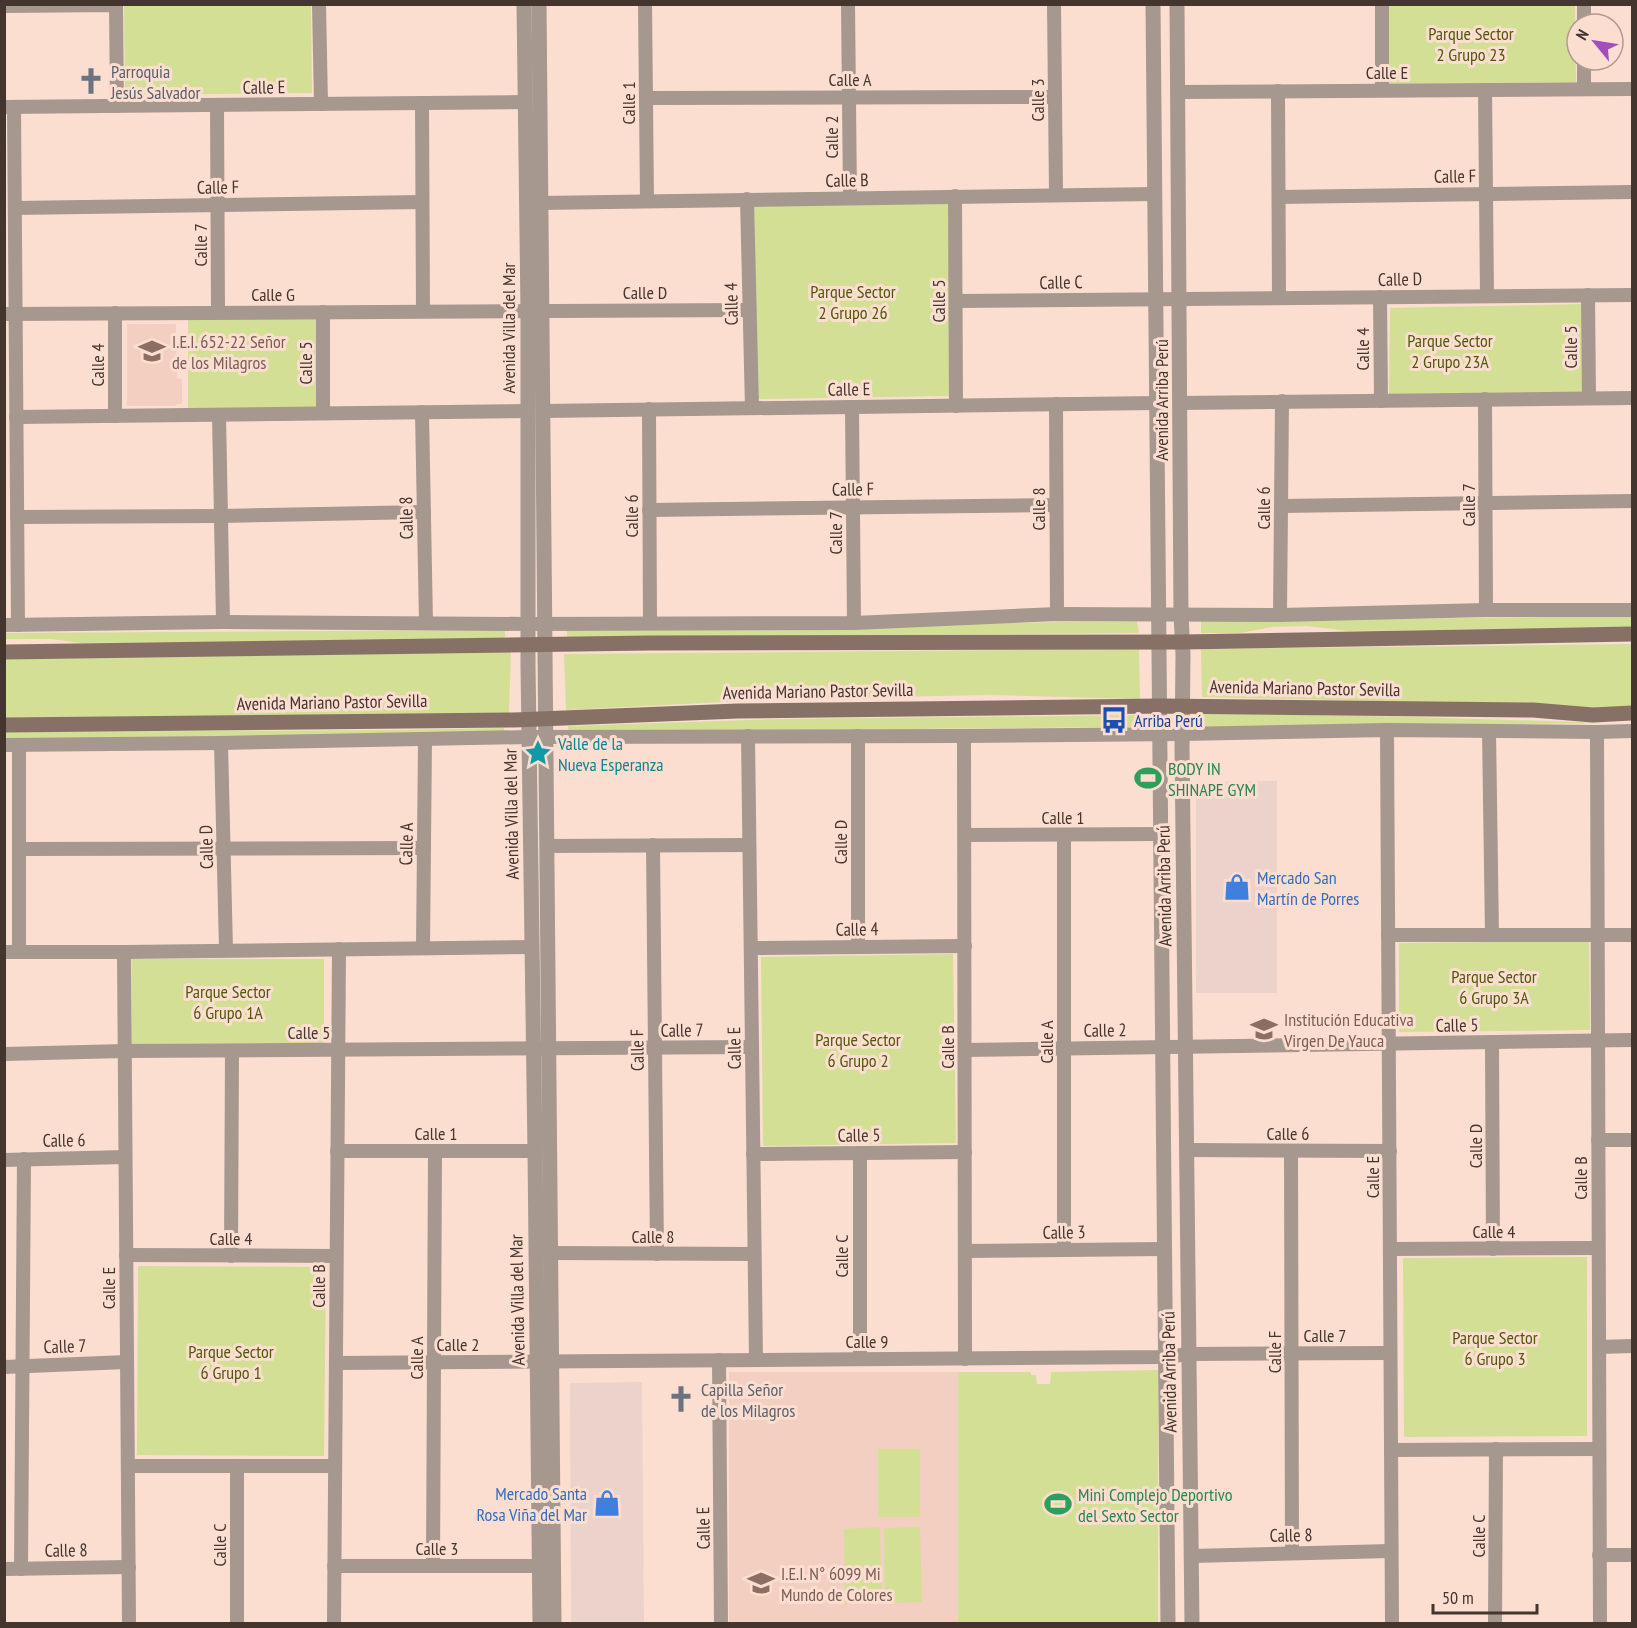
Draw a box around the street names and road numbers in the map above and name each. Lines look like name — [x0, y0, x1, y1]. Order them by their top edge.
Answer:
street label: Calle E — [1366, 61, 1408, 84]
street label: Calle A — [829, 68, 872, 91]
street label: Calle E — [243, 75, 285, 99]
street label: Calle 3 — [1026, 79, 1049, 121]
street label: Calle 1 — [617, 82, 640, 124]
street label: Calle 2 — [820, 116, 843, 158]
street label: Calle F — [1434, 164, 1476, 188]
street label: Calle B — [825, 168, 869, 192]
street label: Calle F — [197, 175, 239, 199]
street label: Calle 7 — [189, 224, 212, 266]
street label: Avenida Villa del Mar — [497, 262, 520, 394]
street label: Calle D — [1378, 267, 1422, 291]
street label: Calle C — [1039, 270, 1083, 294]
street label: Calle 5 — [927, 280, 950, 322]
street label: Calle D — [623, 281, 667, 304]
street label: Calle 4 — [719, 282, 743, 326]
street label: Calle G — [251, 283, 295, 306]
street label: Calle 5 — [1559, 326, 1582, 368]
street label: Calle 4 — [1351, 328, 1374, 370]
street label: Avenida Arriba Perú — [1150, 339, 1173, 461]
street label: Calle 5 — [294, 342, 317, 384]
street label: Calle 4 — [86, 344, 109, 386]
street label: Calle E — [828, 377, 870, 401]
street label: Calle F — [832, 477, 874, 501]
street label: Calle 7 — [1457, 484, 1480, 526]
street label: Calle 6 — [1252, 487, 1275, 529]
street label: Calle 8 — [1027, 488, 1050, 530]
street label: Calle 6 — [620, 495, 643, 537]
street label: Calle 8 — [394, 496, 418, 540]
street label: Calle 7 — [824, 512, 847, 554]
street label: Avenida Mariano Pastor Sevilla — [1209, 675, 1401, 701]
street label: Avenida Mariano Pastor Sevilla — [722, 678, 914, 704]
street label: Avenida Mariano Pastor Sevilla — [236, 689, 428, 715]
street label: Avenida Villa del Mar — [498, 748, 524, 880]
street label: Calle 1 — [1042, 806, 1084, 829]
street label: Calle D — [829, 820, 852, 864]
street label: Calle A — [394, 822, 418, 866]
street label: Calle D — [194, 825, 218, 869]
street label: Avenida Arriba Perú — [1151, 825, 1177, 947]
street label: Calle 4 — [835, 917, 879, 941]
street label: Calle 5 — [1435, 1013, 1479, 1037]
street label: Calle 7 — [660, 1018, 704, 1042]
street label: Calle 2 — [1083, 1018, 1127, 1042]
street label: Calle A — [1035, 1020, 1058, 1063]
street label: Calle 5 — [288, 1021, 330, 1044]
street label: Calle B — [936, 1025, 959, 1069]
street label: Calle E — [722, 1027, 746, 1069]
street label: Calle F — [625, 1029, 649, 1071]
street label: Calle 1 — [415, 1122, 457, 1145]
street label: Calle 6 — [1267, 1122, 1309, 1145]
street label: Calle 5 — [837, 1123, 881, 1147]
street label: Calle D — [1464, 1124, 1487, 1168]
street label: Calle 6 — [42, 1128, 86, 1152]
street label: Calle E — [1361, 1156, 1384, 1198]
street label: Calle B — [1569, 1156, 1592, 1200]
street label: Calle 3 — [1042, 1220, 1086, 1244]
street label: Calle 4 — [1473, 1220, 1515, 1243]
street label: Calle 8 — [632, 1225, 674, 1248]
street label: Calle 4 — [210, 1227, 252, 1250]
street label: Avenida Villa del Mar — [504, 1234, 530, 1366]
street label: Calle C — [830, 1234, 853, 1278]
street label: Calle B — [307, 1264, 330, 1308]
street label: Calle E — [97, 1267, 120, 1309]
street label: Avenida Arriba Perú — [1156, 1311, 1182, 1433]
street label: Calle 7 — [1304, 1324, 1346, 1347]
street label: Calle 9 — [846, 1330, 888, 1353]
street label: Calle F — [1263, 1331, 1286, 1373]
street label: Calle 2 — [437, 1333, 479, 1356]
street label: Calle 7 — [43, 1334, 87, 1358]
street label: Calle A — [405, 1336, 428, 1379]
street label: Calle E — [691, 1507, 715, 1549]
street label: Calle C — [1467, 1514, 1490, 1558]
street label: Calle C — [208, 1523, 231, 1567]
street label: Calle 8 — [1269, 1523, 1313, 1547]
street label: Calle 3 — [416, 1537, 458, 1560]
street label: Calle 8 — [44, 1538, 88, 1562]

